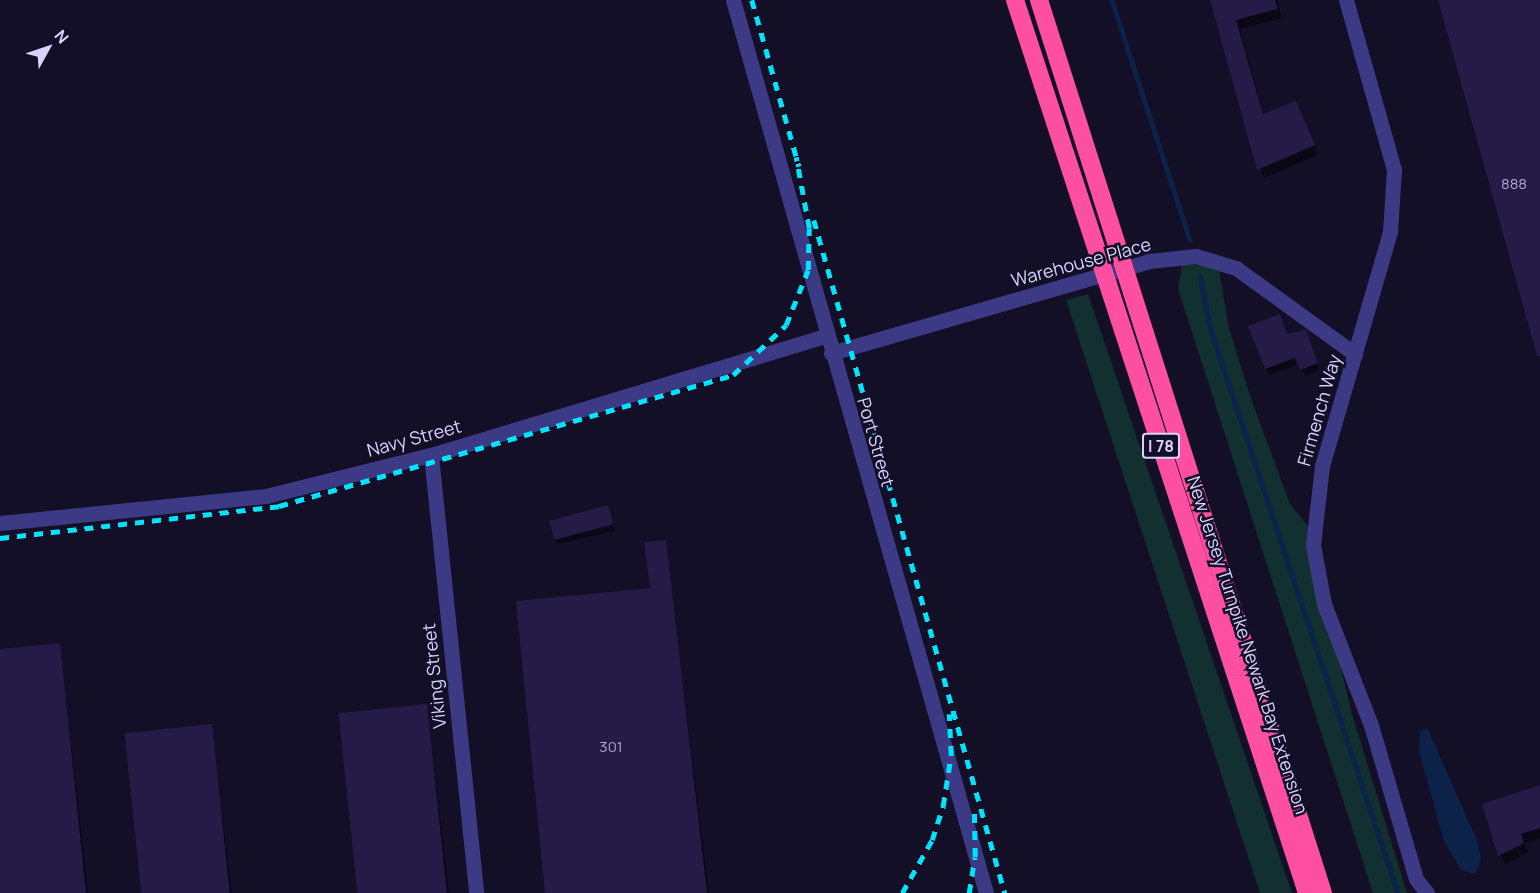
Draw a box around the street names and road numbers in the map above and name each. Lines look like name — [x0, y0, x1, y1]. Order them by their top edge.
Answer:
street label: Warehouse Place — [1009, 233, 1153, 291]
street label: Firmench Way — [1293, 352, 1345, 468]
street label: Port Street — [853, 395, 899, 489]
street label: Navy Street — [364, 415, 464, 461]
road number: I 78 — [1142, 433, 1180, 459]
street label: New Jersey Turnpike Newark Bay Extension — [1183, 473, 1313, 817]
street label: Viking Street — [418, 622, 450, 730]

